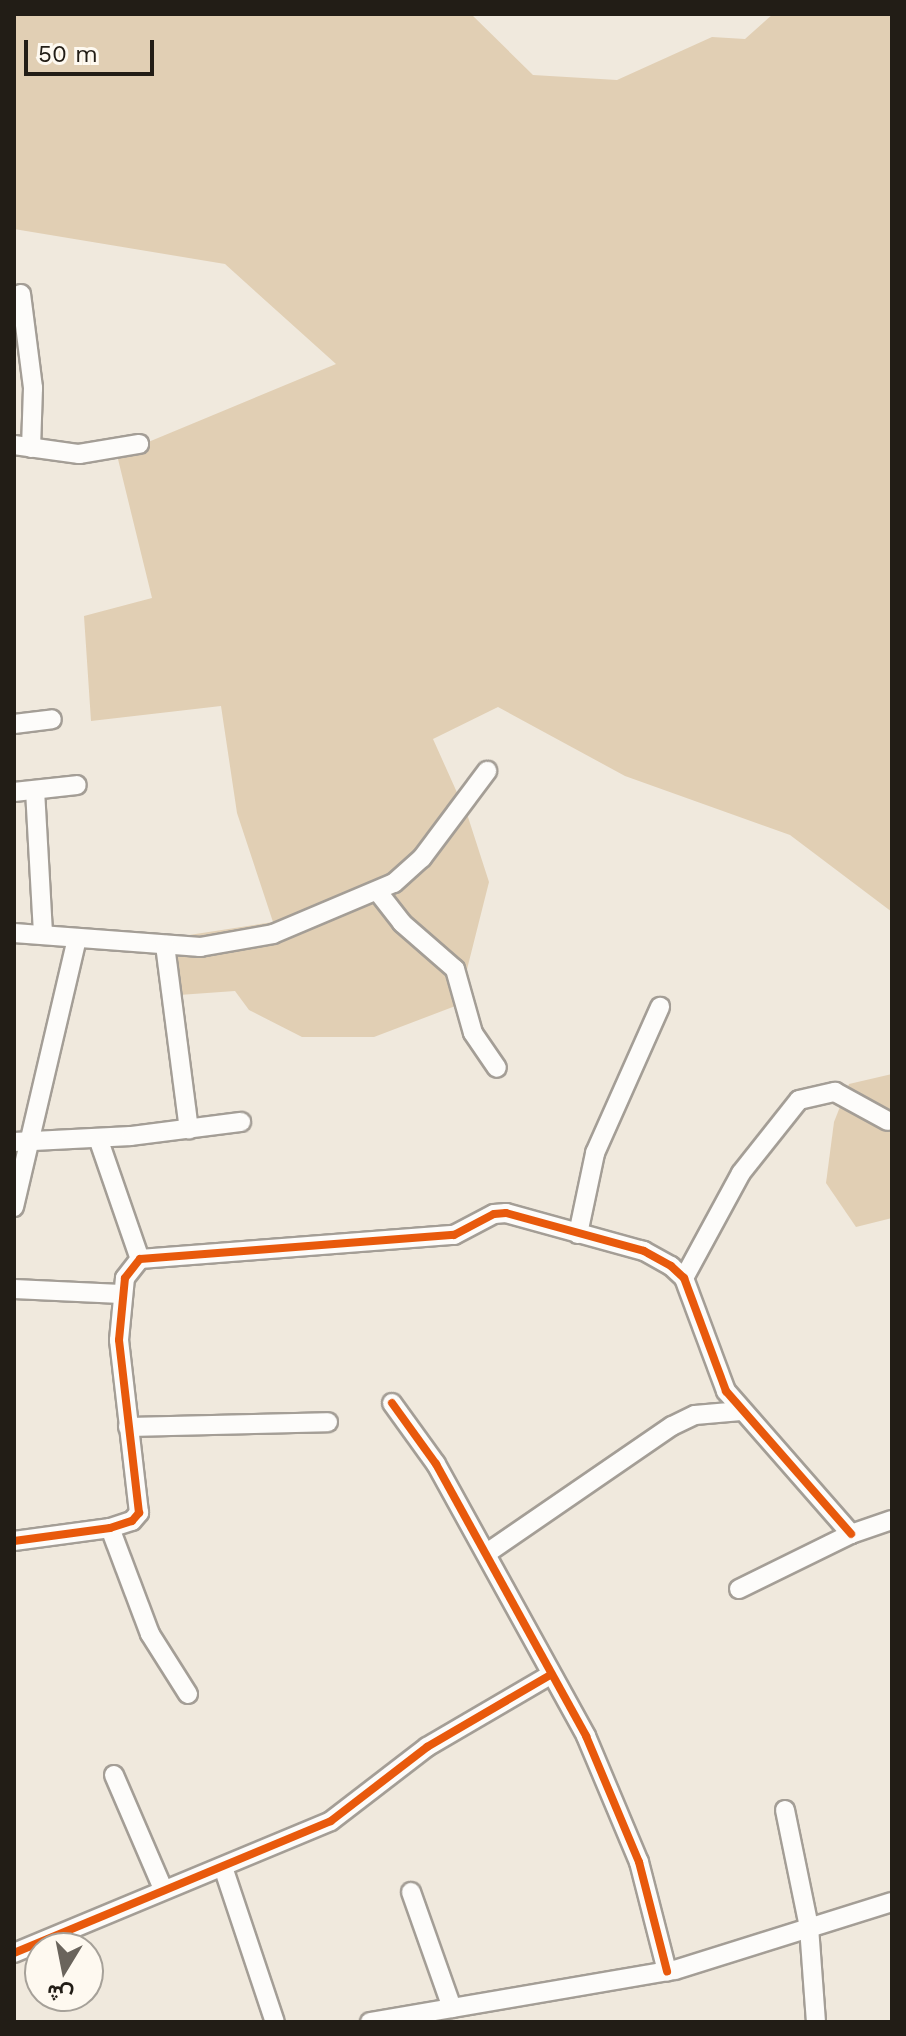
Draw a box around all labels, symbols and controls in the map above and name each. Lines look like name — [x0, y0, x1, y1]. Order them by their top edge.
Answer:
scale bar — [28, 24, 158, 74]
text: 50 m — [38, 40, 98, 68]
north arrow — [24, 1932, 104, 2012]
text: ش — [45, 1980, 75, 2009]

